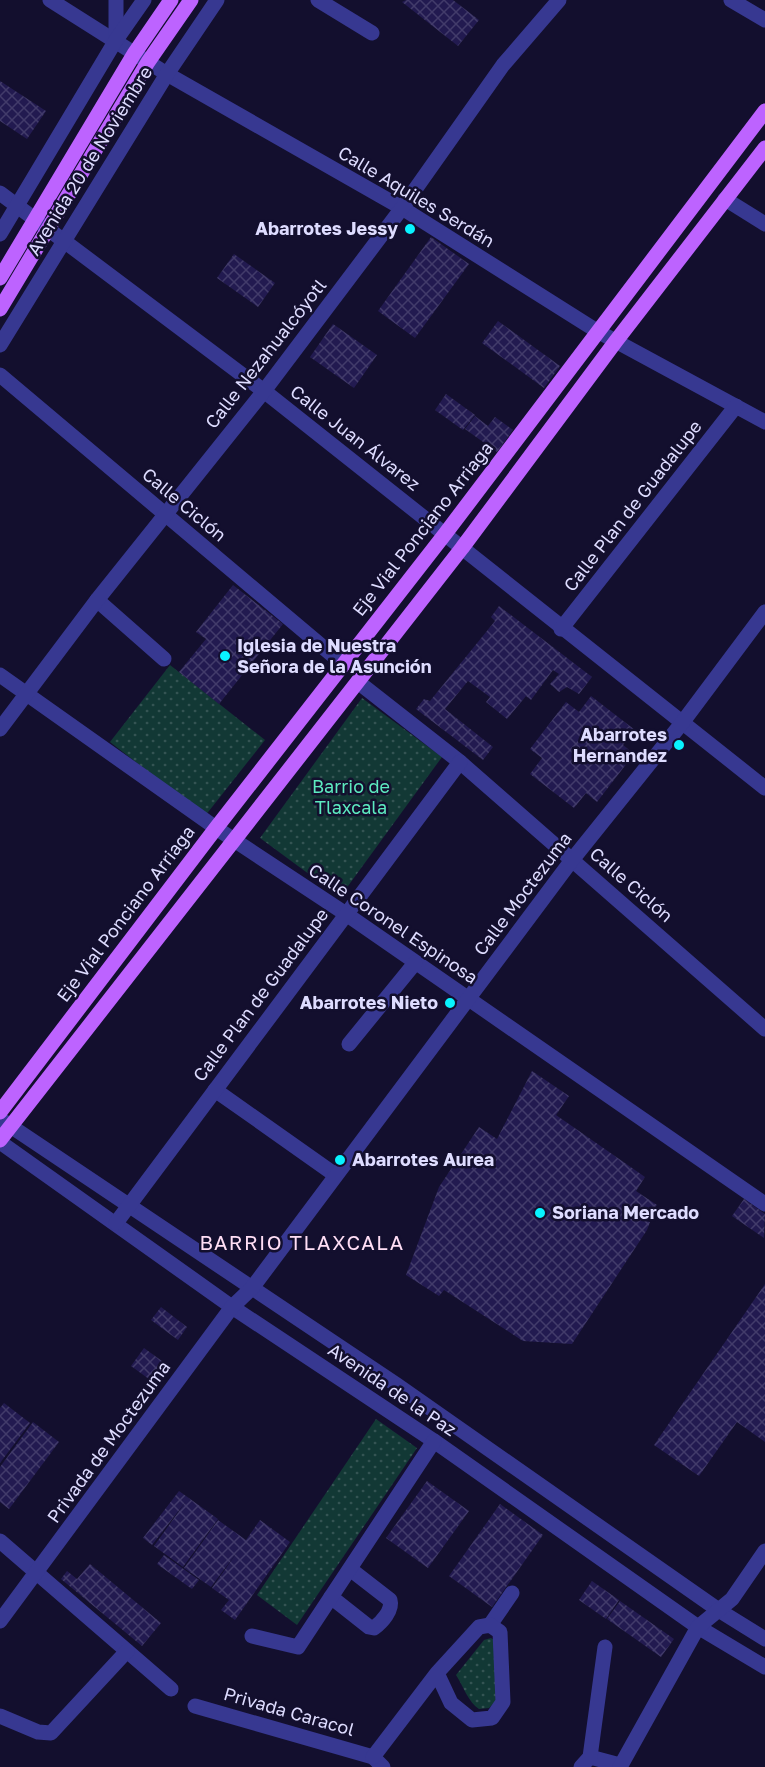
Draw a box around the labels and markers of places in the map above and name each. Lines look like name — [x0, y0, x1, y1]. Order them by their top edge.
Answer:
place label: Abarrotes Jessy — [255, 217, 398, 239]
marker: Abarrotes Jessy — [403, 222, 417, 236]
place label: Iglesia de Nuestra Señora de la Asunción — [237, 634, 432, 677]
marker: Iglesia de Nuestra Señora de la Asunción — [218, 649, 232, 663]
place label: Abarrotes Hernandez — [573, 723, 667, 766]
marker: Abarrotes Hernandez — [672, 738, 686, 752]
place label: Abarrotes Nieto — [300, 991, 438, 1013]
marker: Abarrotes Nieto — [443, 996, 457, 1010]
place label: Abarrotes Aurea — [352, 1148, 494, 1170]
marker: Abarrotes Aurea — [333, 1153, 347, 1167]
place label: Soriana Mercado — [552, 1201, 699, 1223]
marker: Soriana Mercado — [533, 1206, 547, 1220]

